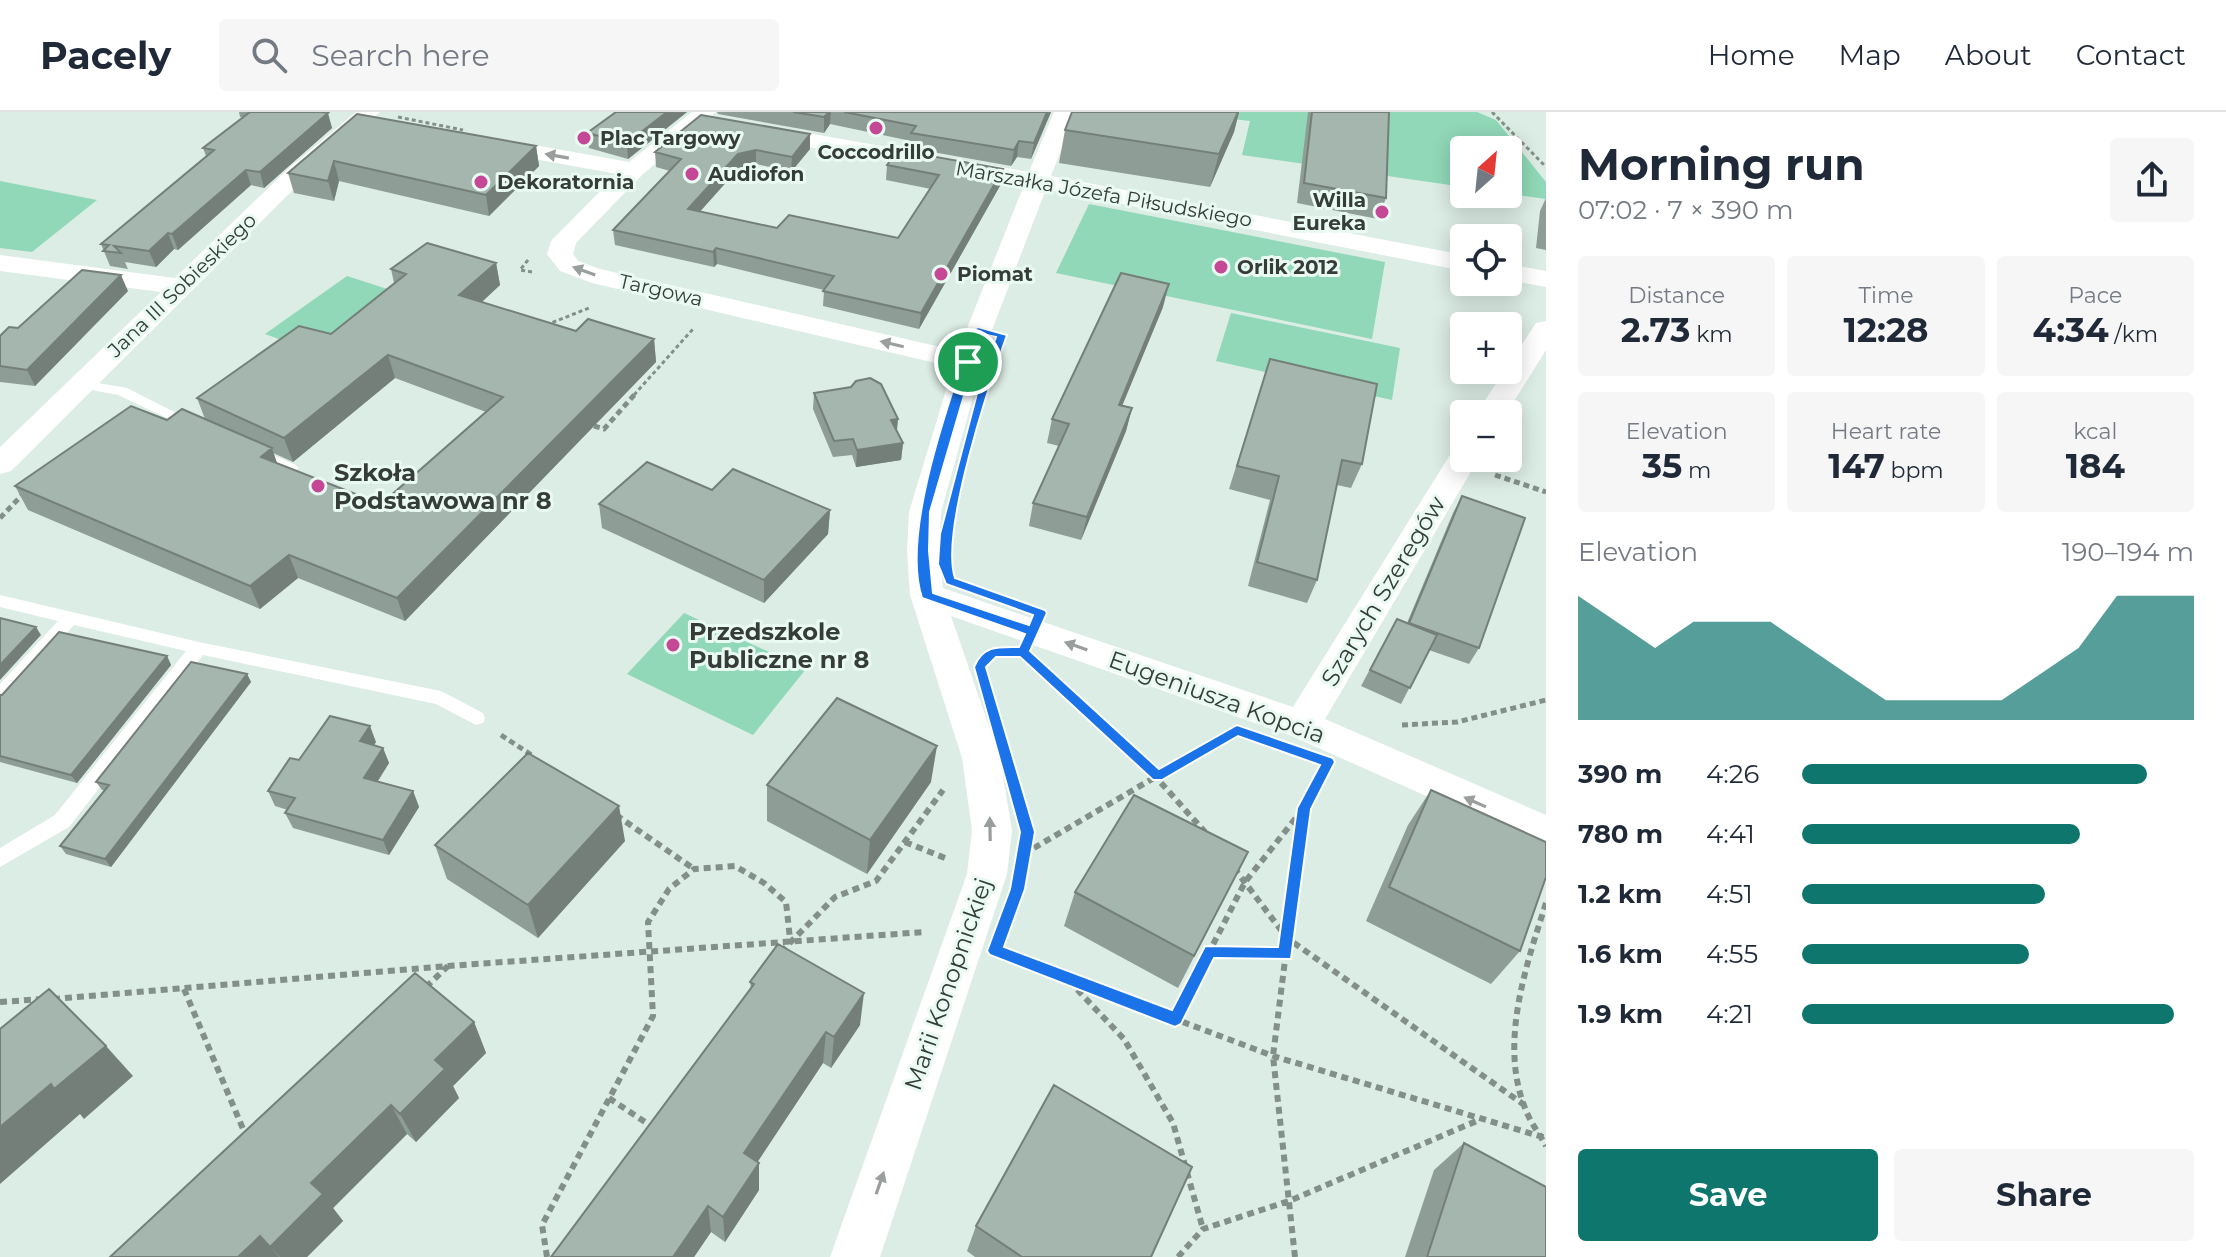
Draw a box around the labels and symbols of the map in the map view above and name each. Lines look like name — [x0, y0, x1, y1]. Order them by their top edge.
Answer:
marker: Coccodrillo — [867, 119, 885, 137]
place label: Plac Targowy — [600, 126, 741, 150]
marker: Plac Targowy — [575, 129, 593, 147]
north arrow — [1450, 136, 1522, 208]
place label: Coccodrillo — [817, 140, 935, 164]
one-way arrow — [545, 150, 570, 162]
street label: Marszałka Józefa Piłsudskiego — [954, 156, 1254, 232]
place label: Audiofon — [707, 162, 804, 186]
marker: Audiofon — [683, 165, 701, 183]
place label: Dekoratornia — [497, 170, 634, 194]
marker: Dekoratornia — [472, 173, 490, 191]
place label: Willa Eureka — [1293, 188, 1366, 235]
marker: Willa Eureka — [1373, 203, 1391, 221]
street label: Jana III Sobieskiego — [102, 208, 261, 363]
place label: Orlik 2012 — [1237, 255, 1338, 279]
marker: Orlik 2012 — [1212, 258, 1230, 276]
place label: Piomat — [957, 262, 1033, 286]
one-way arrow — [572, 264, 596, 277]
marker: Piomat — [932, 265, 950, 283]
street label: Targowa — [617, 269, 705, 311]
pin — [934, 328, 1002, 396]
one-way arrow — [879, 337, 904, 350]
place label: Szkoła Podstawowa nr 8 — [334, 458, 552, 515]
marker: Szkoła Podstawowa nr 8 — [309, 477, 327, 495]
street label: Szarych Szeregów — [1315, 491, 1451, 691]
place label: Przedszkole Publiczne nr 8 — [689, 617, 869, 674]
marker: Przedszkole Publiczne nr 8 — [664, 636, 682, 654]
one-way arrow — [1064, 640, 1088, 652]
street label: Eugeniusza Kopcia — [1105, 644, 1329, 750]
one-way arrow — [1463, 795, 1487, 808]
one-way arrow — [984, 816, 997, 842]
street label: Marii Konopnickiej — [898, 874, 998, 1094]
one-way arrow — [875, 1171, 887, 1195]

